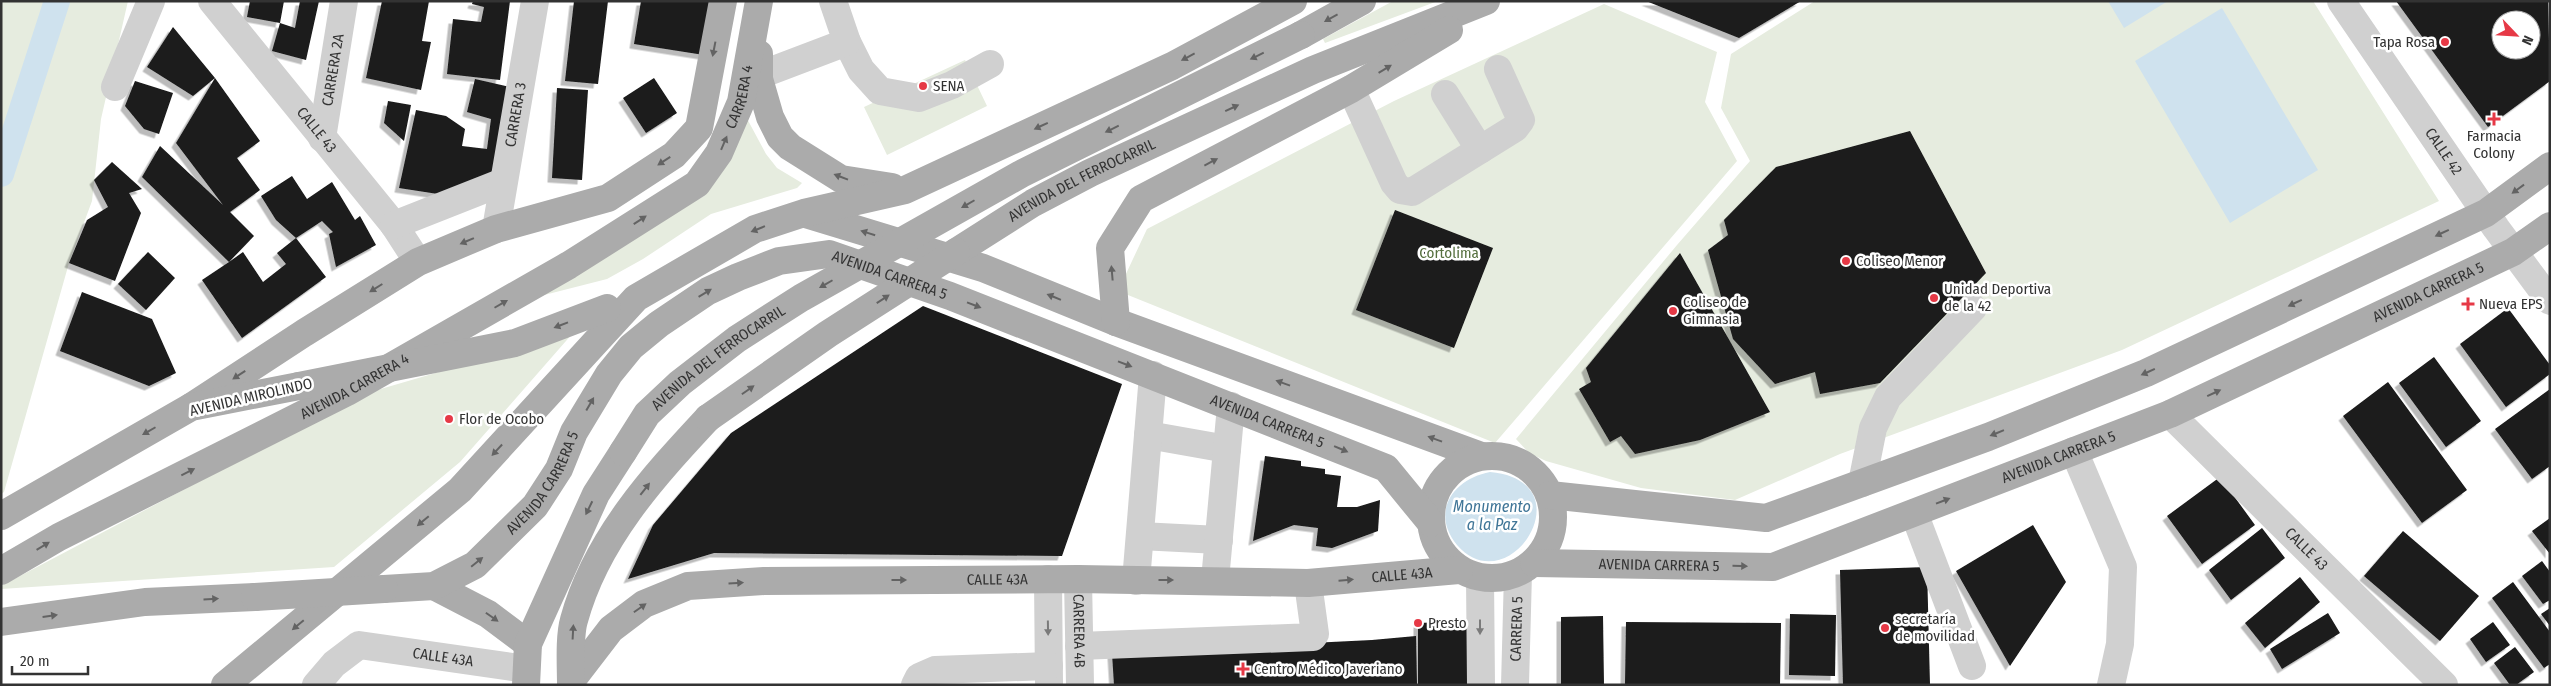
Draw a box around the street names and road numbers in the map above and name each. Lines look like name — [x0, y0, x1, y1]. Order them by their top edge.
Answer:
street label: CARRERA 2A — [318, 32, 348, 107]
street label: CARRERA 4 — [721, 64, 756, 132]
street label: CARRERA 3 — [501, 81, 530, 148]
street label: CALLE 43 — [293, 104, 341, 156]
street label: CALLE 42 — [2421, 124, 2466, 179]
street label: AVENIDA DEL FERROCARRIL — [1005, 135, 1158, 226]
street label: AVENIDA CARRERA 5 — [830, 247, 950, 303]
street label: AVENIDA CARRERA 5 — [2370, 258, 2487, 326]
street label: AVENIDA DEL FERROCARRIL — [648, 301, 789, 414]
street label: AVENIDA CARRERA 4 — [297, 349, 412, 423]
street label: AVENIDA MIROLINDO — [188, 374, 314, 420]
street label: AVENIDA CARRERA 5 — [1208, 391, 1327, 452]
street label: AVENIDA CARRERA 5 — [1999, 427, 2118, 487]
street label: AVENIDA CARRERA 5 — [502, 428, 582, 538]
street label: CALLE 43 — [2281, 524, 2332, 574]
street label: AVENIDA CARRERA 5 — [1598, 555, 1720, 575]
street label: CALLE 43A — [1371, 563, 1433, 587]
street label: CALLE 43A — [967, 570, 1028, 589]
street label: CARRERA 4B — [1069, 594, 1089, 668]
street label: CARRERA 5 — [1507, 596, 1526, 662]
street label: CALLE 43A — [412, 644, 475, 670]

